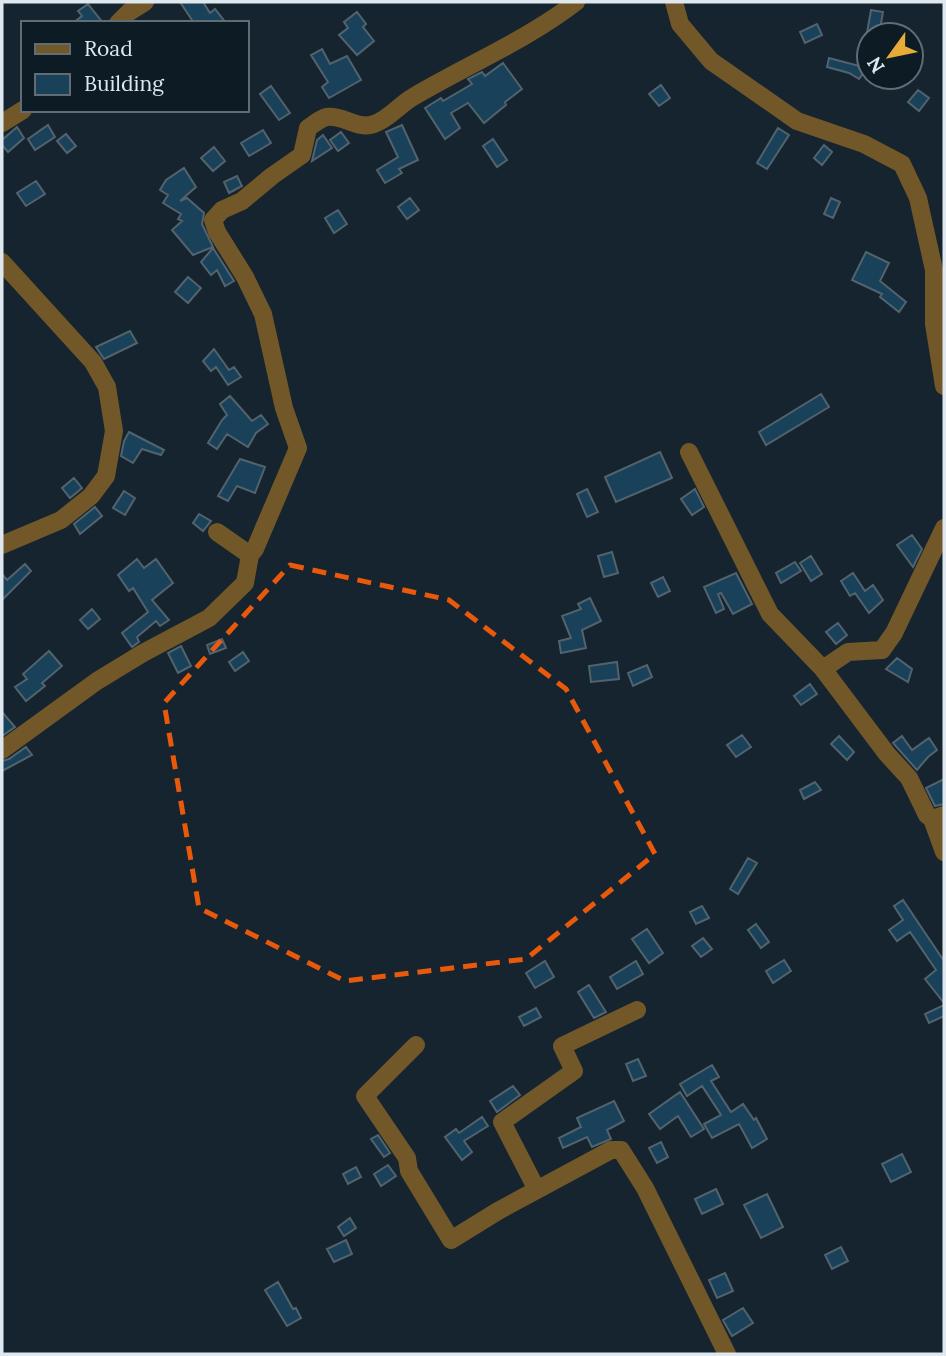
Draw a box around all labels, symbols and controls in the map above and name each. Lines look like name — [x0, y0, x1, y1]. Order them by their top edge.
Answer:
legend — [21, 21, 248, 112]
north arrow — [855, 21, 925, 91]
text: Road — [84, 35, 133, 62]
text: N — [862, 52, 890, 78]
text: Building — [84, 70, 164, 97]

